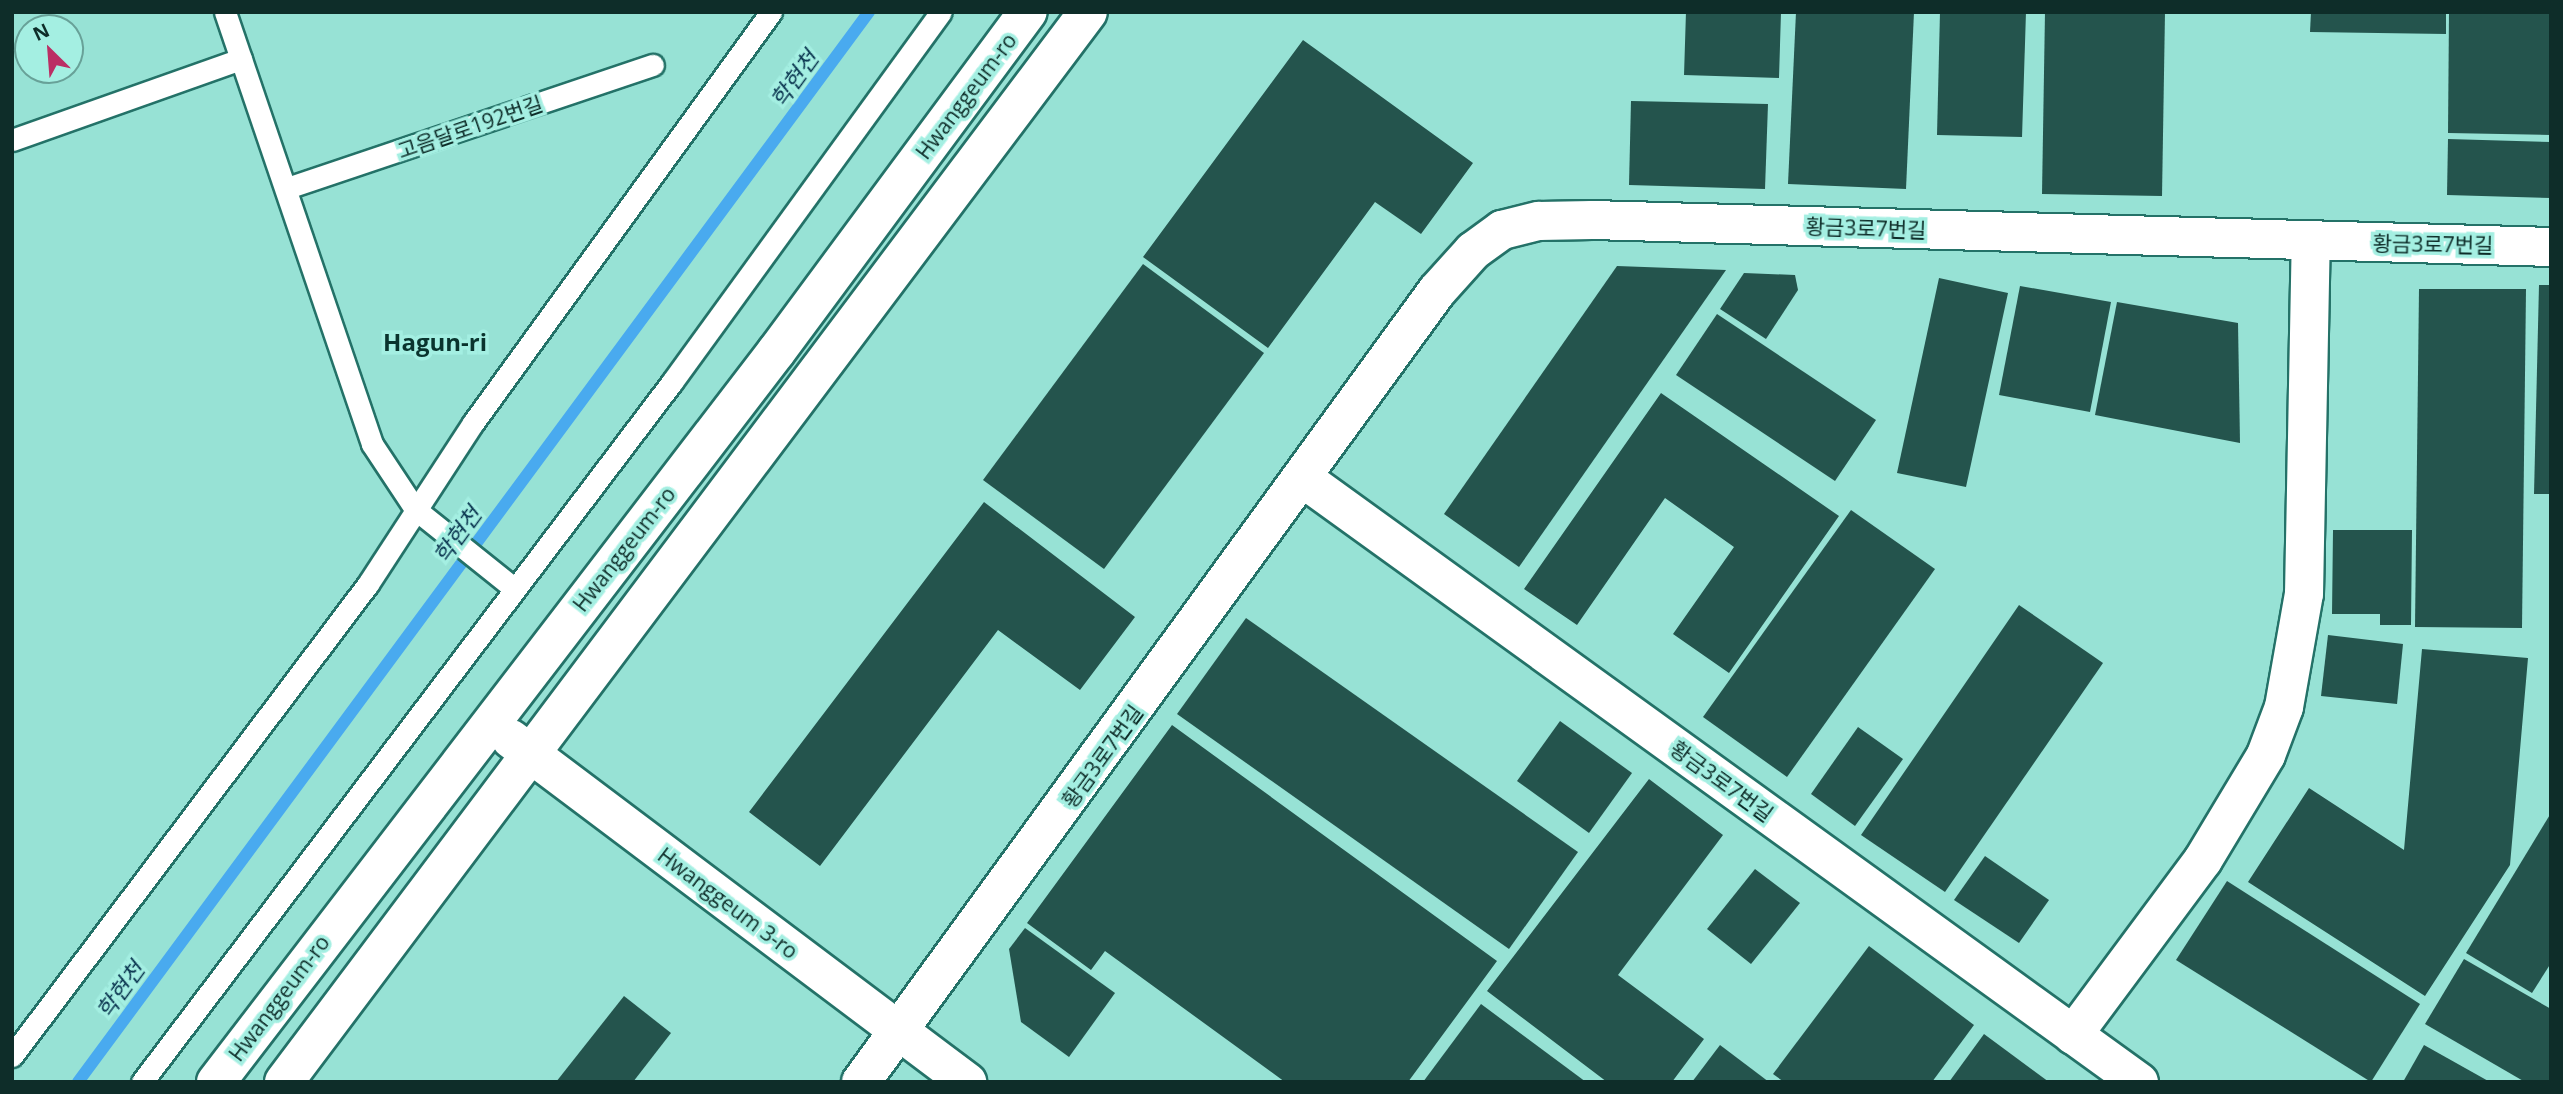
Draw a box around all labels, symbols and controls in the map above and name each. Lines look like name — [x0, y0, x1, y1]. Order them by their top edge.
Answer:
north arrow — [14, 14, 84, 84]
text: N — [28, 17, 53, 47]
street label: Hwanggeum-ro — [910, 28, 1022, 164]
water label: 학현천 — [764, 45, 824, 113]
street label: 고음달로192번길 — [394, 90, 546, 164]
street label: 황금3로7번길 — [1805, 213, 1927, 243]
street label: 황금3로7번길 — [2372, 230, 2494, 258]
district label: Hagun-ri — [383, 328, 487, 356]
street label: Hwanggeum-ro — [568, 482, 680, 616]
water label: 학현천 — [427, 501, 487, 569]
street label: 황금3로7번길 — [1056, 700, 1148, 812]
street label: 황금3로7번길 — [1666, 735, 1778, 827]
street label: Hwanggeum 3-ro — [653, 842, 803, 964]
street label: Hwanggeum-ro — [223, 930, 335, 1066]
water label: 학현천 — [90, 956, 150, 1024]

